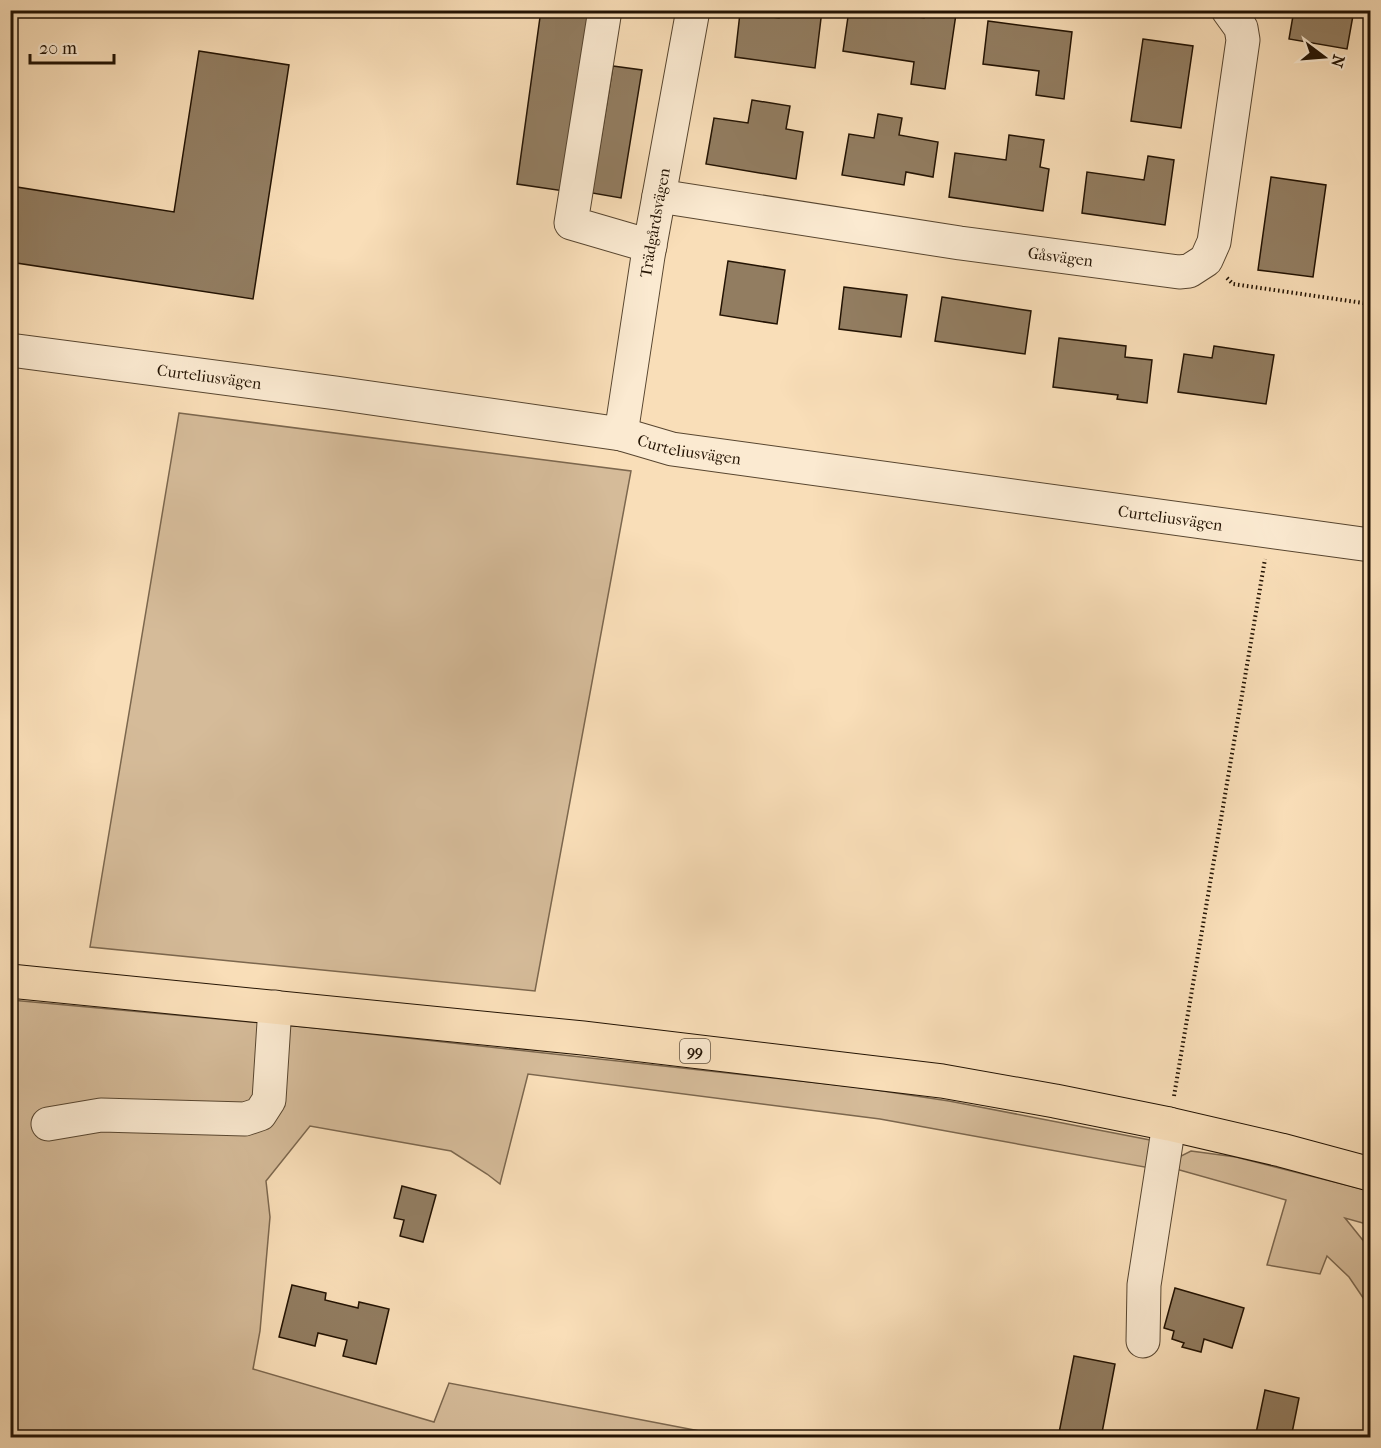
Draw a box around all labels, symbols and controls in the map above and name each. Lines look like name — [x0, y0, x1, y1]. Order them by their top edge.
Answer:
scale bar — [30, 27, 114, 65]
north arrow — [1294, 27, 1354, 87]
text: 20 m — [39, 38, 77, 59]
text: N — [1327, 53, 1349, 70]
street label: Trädgårdsvägen — [636, 166, 674, 279]
street label: Gåsvägen — [1027, 243, 1095, 271]
street label: Curteliusvägen — [156, 360, 263, 393]
street label: Curteliusvägen — [635, 430, 743, 469]
street label: Curteliusvägen — [1117, 501, 1225, 535]
road number: 99 — [680, 1039, 710, 1063]

